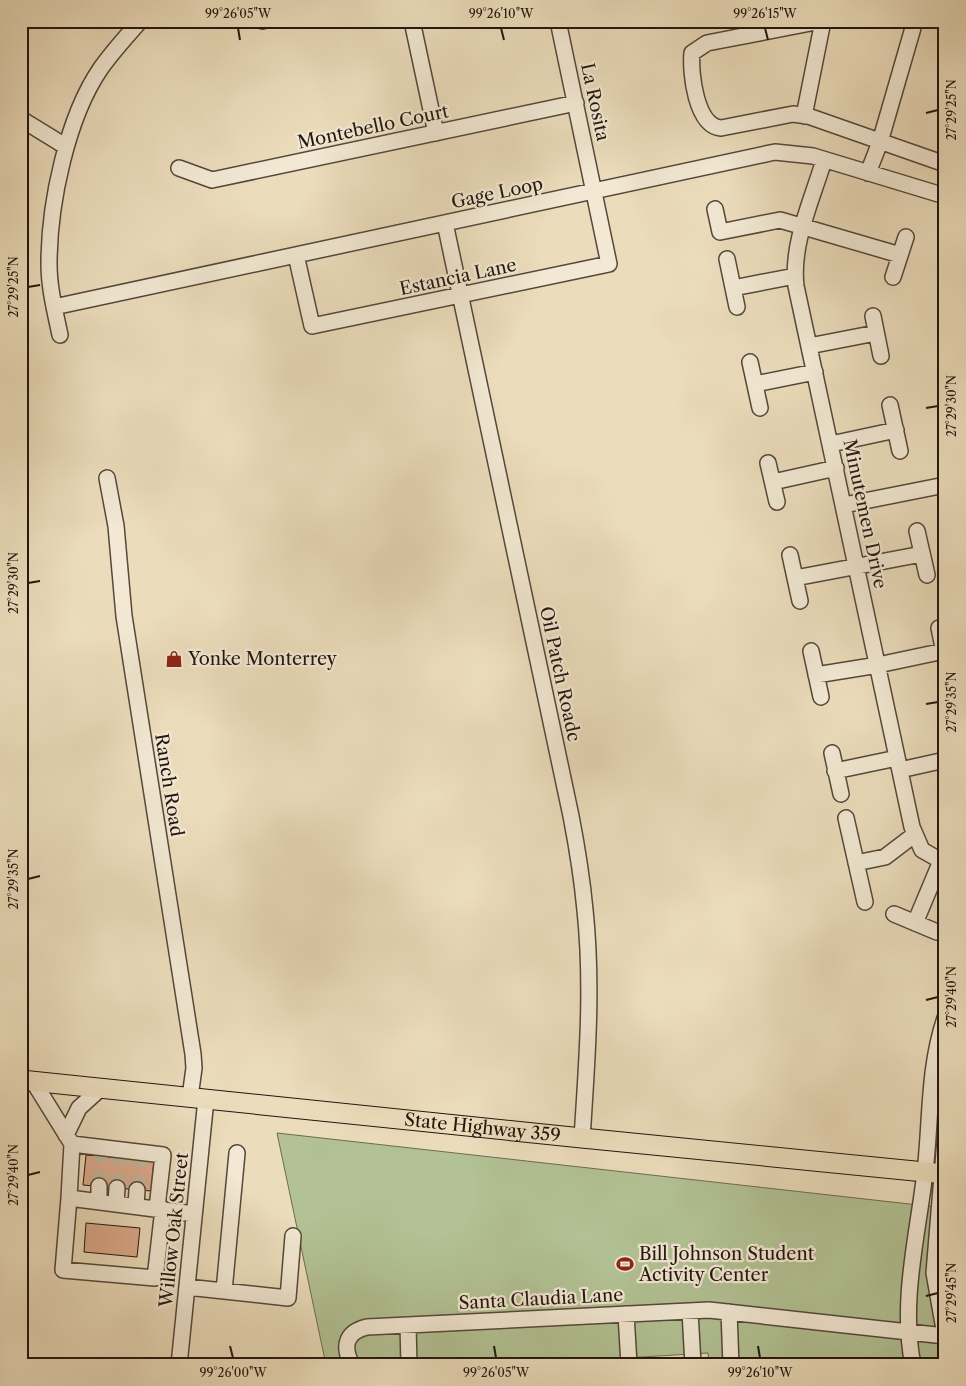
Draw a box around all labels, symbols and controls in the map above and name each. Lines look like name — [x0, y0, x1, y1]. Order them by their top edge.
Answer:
text: 99°26'05"W — [205, 6, 272, 21]
text: 99°26'10"W — [469, 6, 534, 21]
text: 99°26'15"W — [733, 6, 798, 21]
street label: La Rosita — [576, 61, 614, 143]
text: 27°29'25"N — [944, 79, 959, 141]
street label: Montebello Court — [295, 100, 451, 154]
street label: Gage Loop — [449, 173, 545, 213]
street label: Estancia Lane — [398, 254, 518, 300]
text: 27°29'25"N — [6, 256, 21, 318]
text: 27°29'30"N — [944, 375, 959, 437]
street label: Minutemen Drive — [838, 437, 892, 591]
text: 27°29'30"N — [6, 552, 21, 614]
street label: Oil Patch Roadc — [535, 604, 585, 744]
place label: Yonke Monterrey — [187, 648, 338, 670]
shop icon: Yonke Monterrey — [164, 649, 184, 669]
text: 27°29'35"N — [944, 672, 959, 732]
street label: Ranch Road — [150, 732, 188, 838]
text: 27°29'35"N — [6, 849, 21, 909]
text: 27°29'40"N — [944, 966, 959, 1028]
street label: State Highway 359 — [403, 1109, 562, 1147]
text: 27°29'40"N — [6, 1144, 21, 1206]
street label: Willow Oak Street — [155, 1151, 193, 1310]
place label: Bill Johnson Student Activity Center — [638, 1243, 815, 1286]
sports icon: Bill Johnson Student Activity Center — [615, 1254, 635, 1274]
text: 27°29'45"N — [944, 1263, 959, 1323]
street label: Santa Claudia Lane — [458, 1284, 624, 1314]
text: 99°26'00"W — [199, 1365, 267, 1380]
text: 99°26'05"W — [463, 1365, 530, 1380]
text: 99°26'10"W — [728, 1365, 793, 1380]

